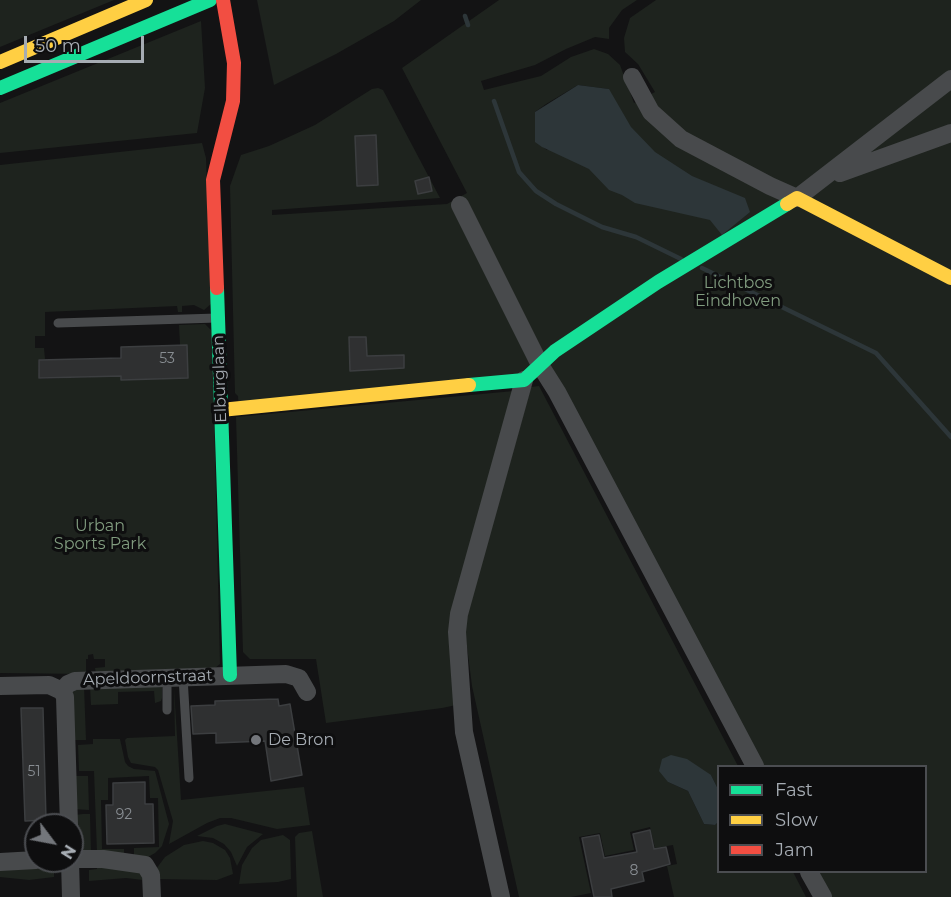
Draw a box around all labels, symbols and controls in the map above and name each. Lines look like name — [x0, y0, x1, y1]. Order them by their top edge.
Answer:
scale bar — [27, 24, 147, 62]
text: 50 m — [35, 35, 81, 57]
park label: Lichtbos Eindhoven — [695, 273, 781, 311]
street label: Elburglaan — [209, 335, 231, 423]
house number: 53 — [159, 351, 175, 367]
park label: Urban Sports Park — [54, 516, 146, 554]
street label: Apeldoornstraat — [83, 666, 213, 690]
place label: De Bron — [268, 730, 334, 750]
marker: De Bron — [249, 733, 263, 747]
house number: 51 — [28, 764, 40, 780]
legend — [717, 765, 927, 873]
text: Fast — [775, 779, 813, 801]
house number: 92 — [116, 807, 132, 823]
text: Slow — [775, 809, 818, 831]
north arrow — [24, 813, 84, 873]
text: Jam — [775, 839, 814, 861]
text: N — [57, 841, 79, 862]
house number: 8 — [630, 863, 638, 879]

